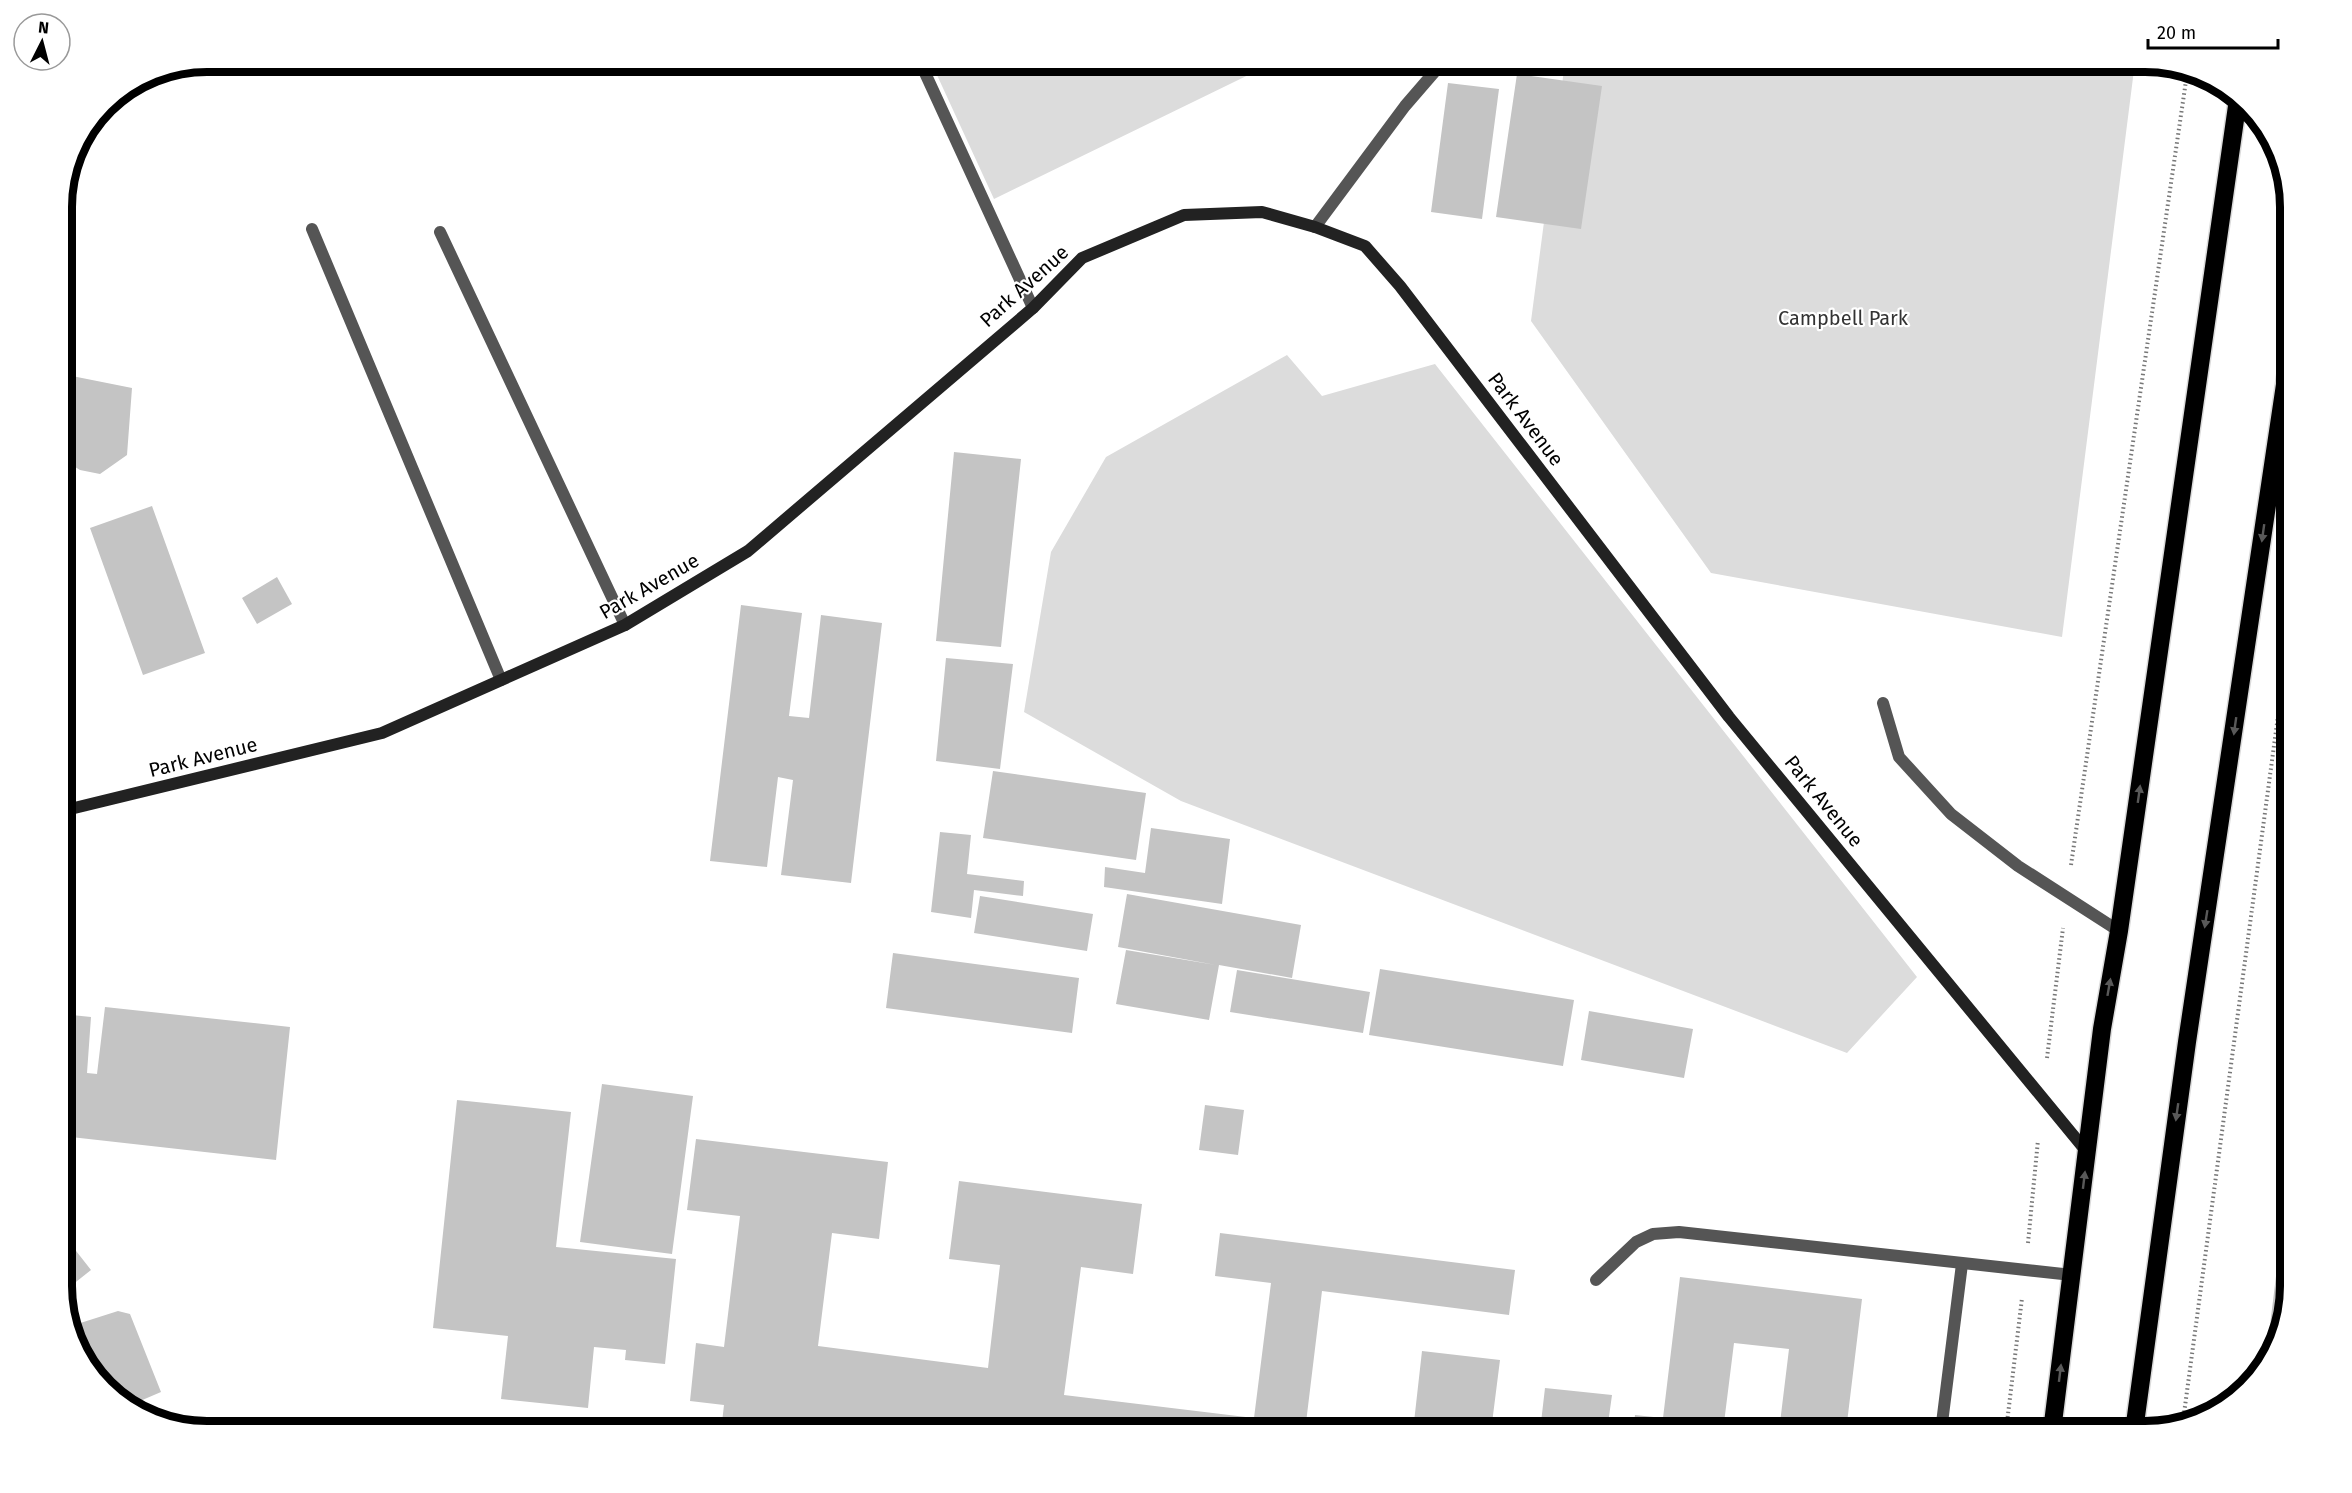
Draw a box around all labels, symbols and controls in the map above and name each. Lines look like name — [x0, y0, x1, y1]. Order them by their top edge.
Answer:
north arrow — [12, 12, 72, 72]
scale bar — [2148, 12, 2278, 50]
text: N — [37, 18, 50, 38]
text: 20 m — [2157, 22, 2196, 44]
street label: Park Avenue — [975, 240, 1073, 332]
park label: Campbell Park — [1778, 306, 1909, 330]
street label: Park Avenue — [1483, 367, 1569, 471]
one-way arrow — [2259, 524, 2268, 543]
street label: Park Avenue — [595, 548, 703, 624]
one-way arrow — [2230, 717, 2239, 736]
street label: Park Avenue — [146, 732, 260, 782]
street label: Park Avenue — [1780, 750, 1868, 852]
one-way arrow — [2134, 784, 2143, 803]
one-way arrow — [2201, 910, 2210, 929]
one-way arrow — [2105, 977, 2114, 996]
one-way arrow — [2173, 1103, 2182, 1122]
one-way arrow — [2079, 1170, 2088, 1189]
one-way arrow — [2055, 1364, 2064, 1383]

